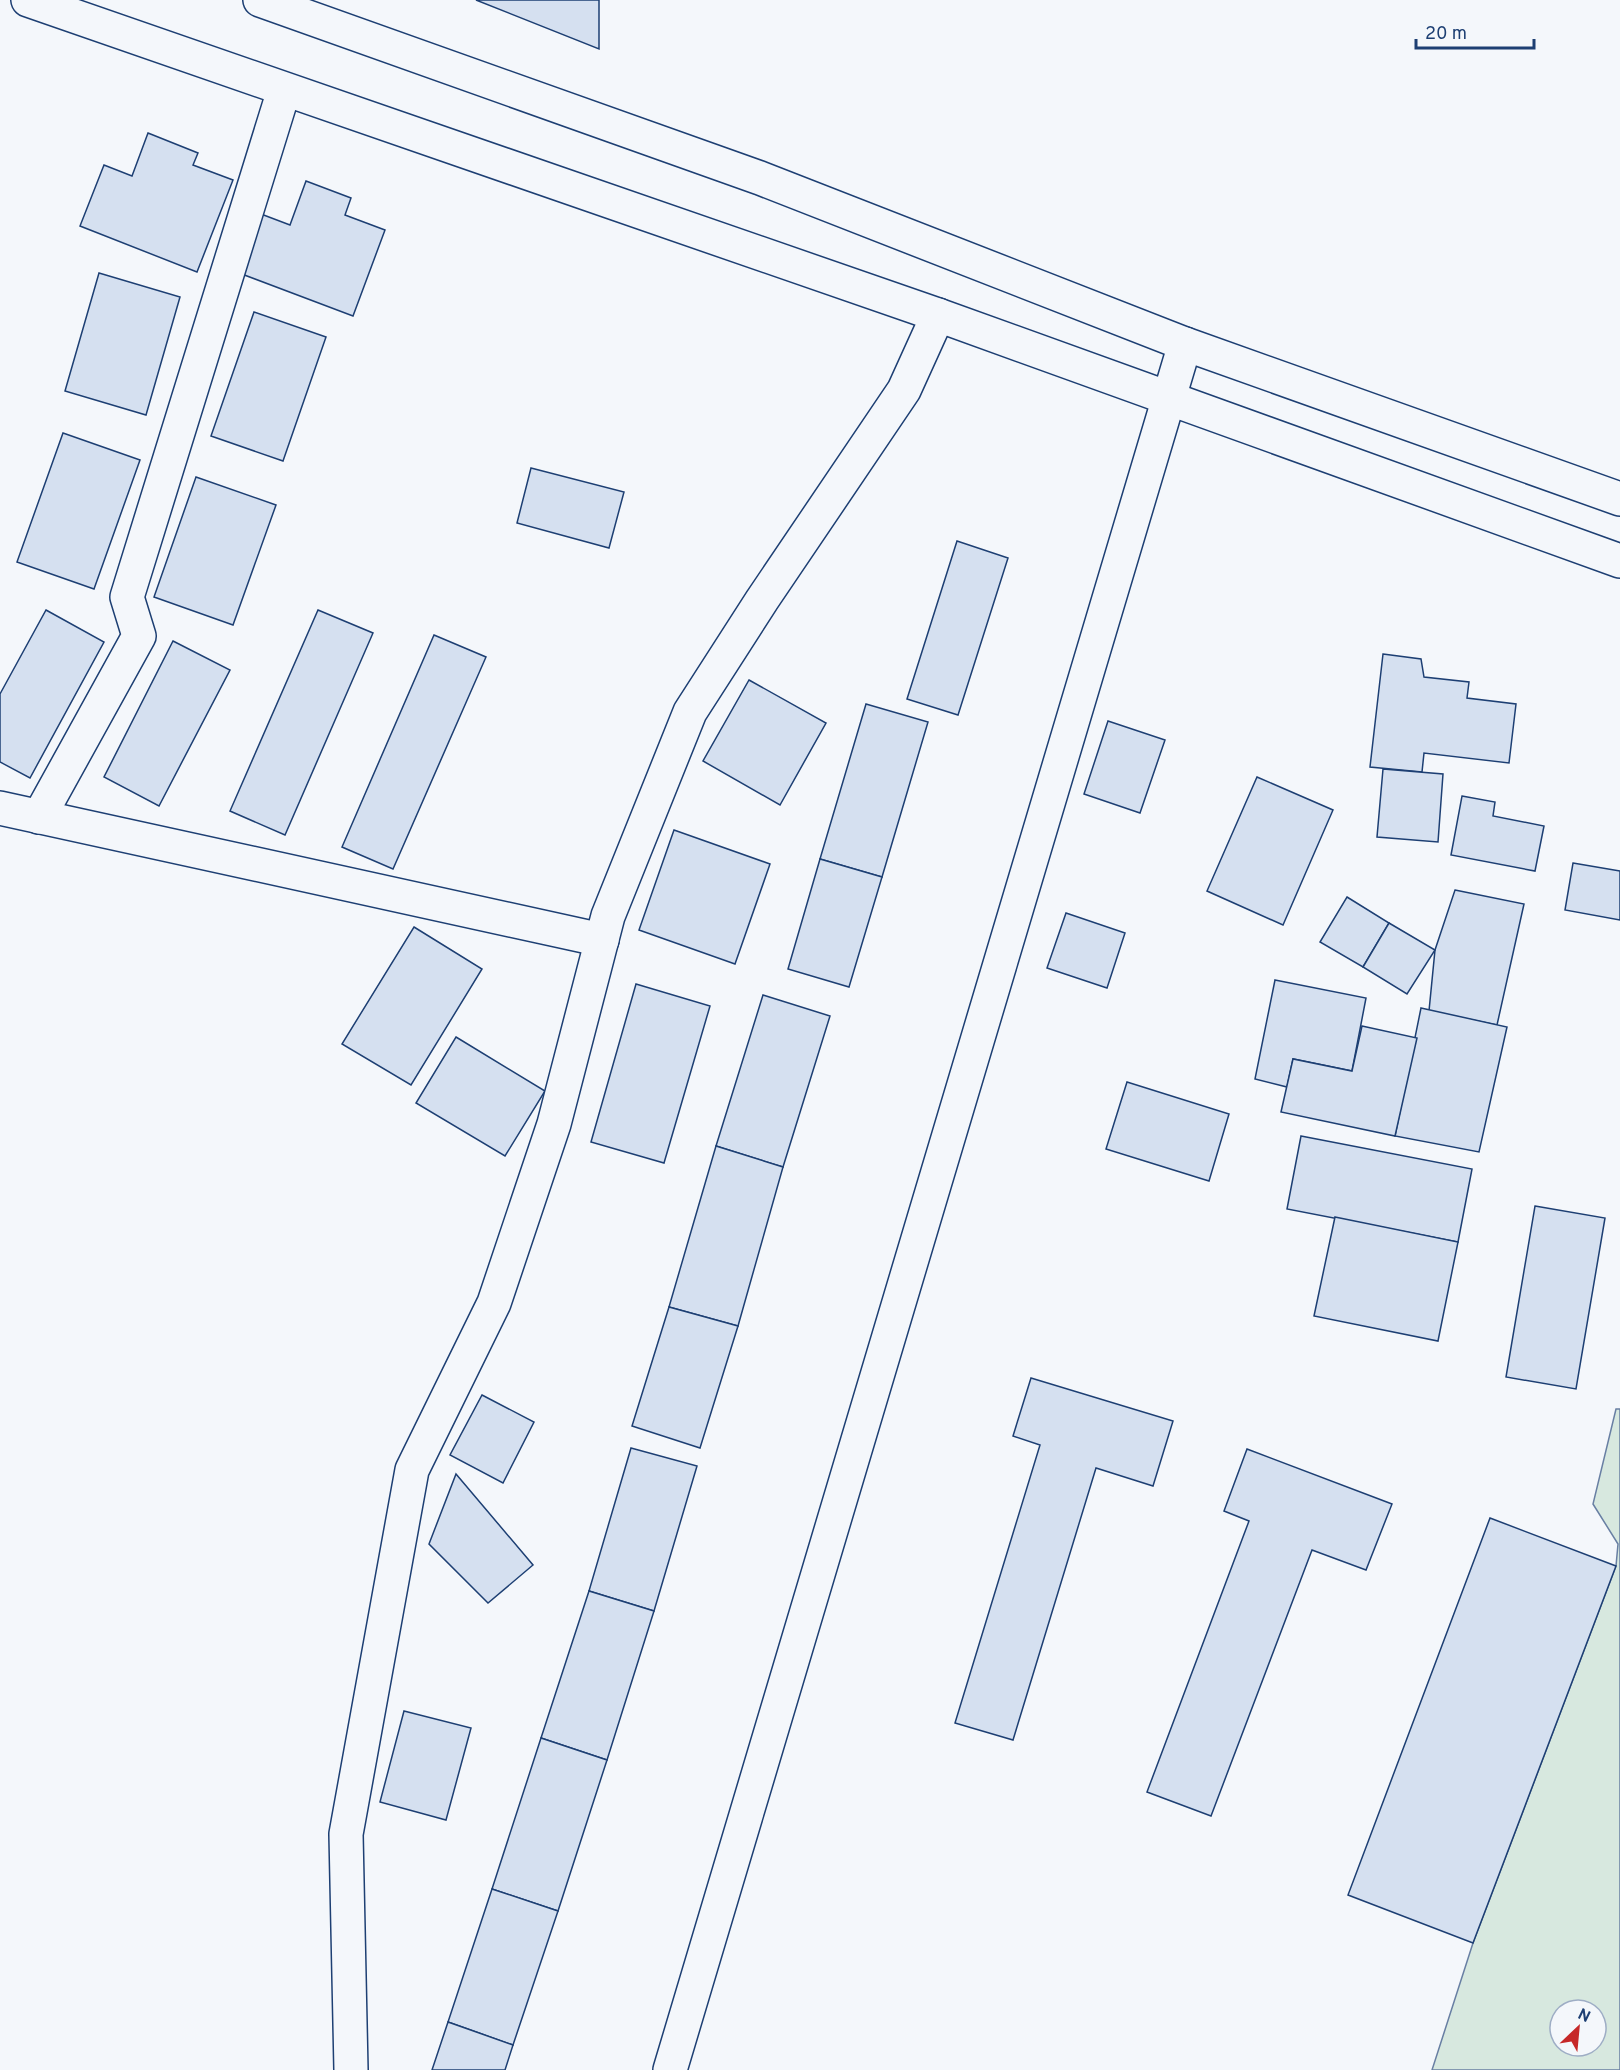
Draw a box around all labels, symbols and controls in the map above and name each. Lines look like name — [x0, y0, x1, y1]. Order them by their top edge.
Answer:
scale bar — [1416, 12, 1534, 50]
text: 20 m — [1425, 23, 1467, 46]
north arrow — [1548, 1998, 1608, 2058]
text: N — [1574, 2005, 1593, 2028]

